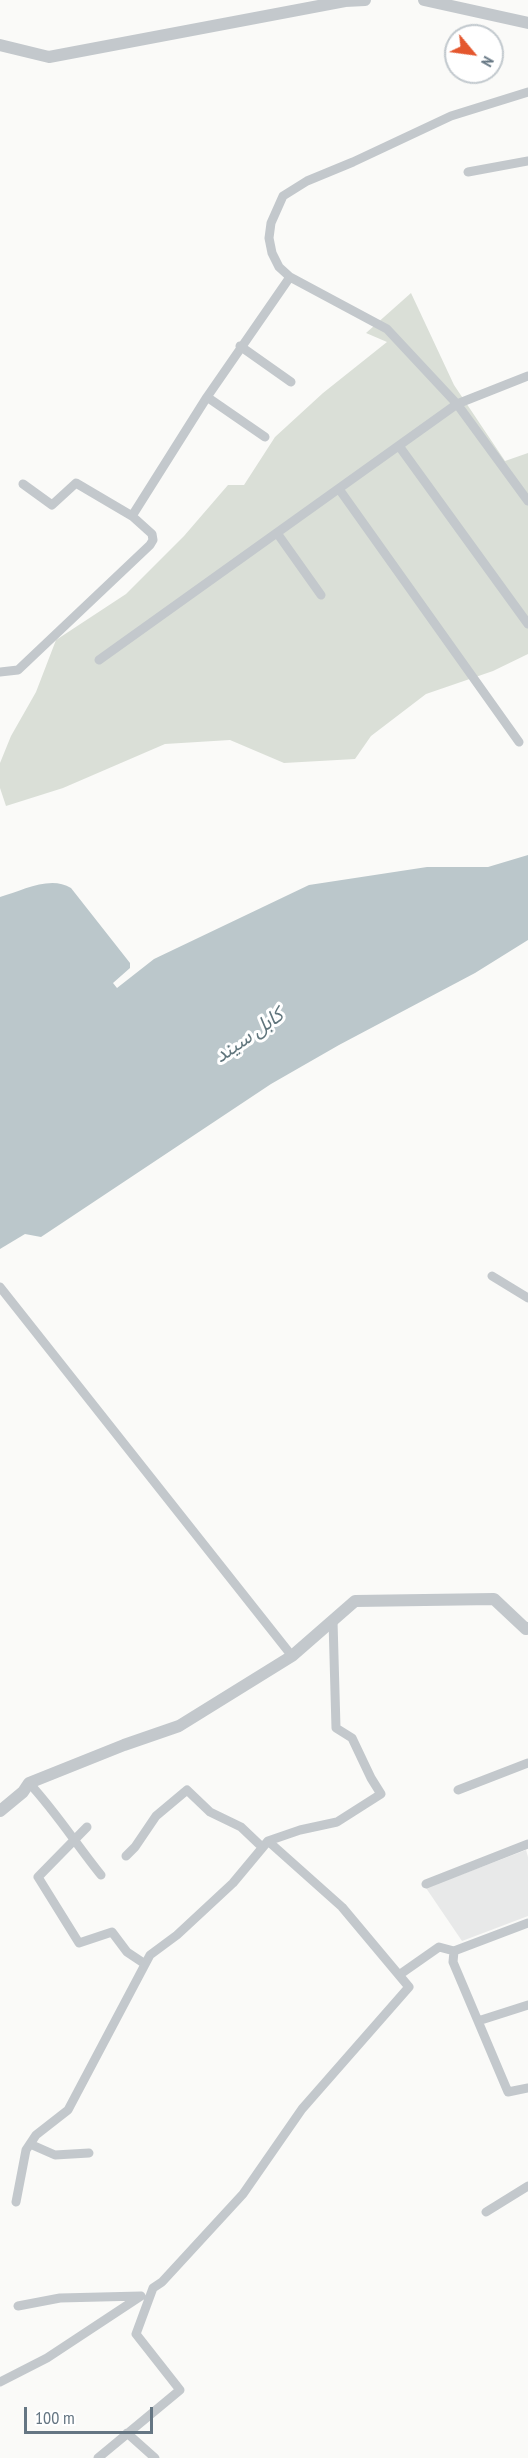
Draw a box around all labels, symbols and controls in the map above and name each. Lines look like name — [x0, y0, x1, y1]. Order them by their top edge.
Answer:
north arrow — [444, 24, 504, 84]
text: N — [477, 53, 499, 70]
water label: کابل سيند — [210, 1004, 288, 1068]
scale bar — [27, 2395, 156, 2433]
text: 100 m — [35, 2406, 75, 2429]

